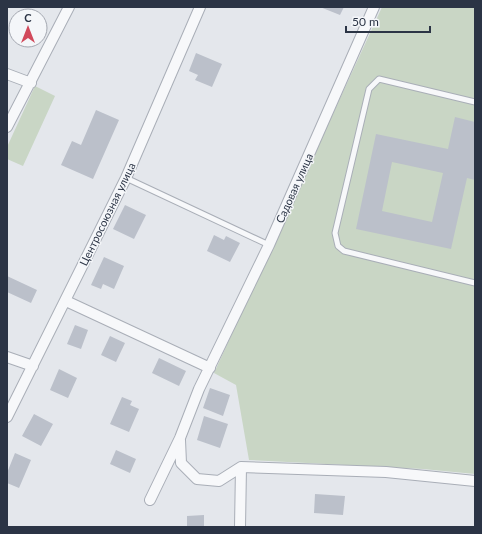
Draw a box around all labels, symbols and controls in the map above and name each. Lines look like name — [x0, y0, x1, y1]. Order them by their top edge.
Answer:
north arrow — [8, 8, 48, 48]
scale bar — [346, 8, 430, 34]
text: С — [24, 11, 32, 24]
text: 50 m — [352, 14, 379, 29]
street label: Садовая улица — [273, 151, 315, 225]
street label: Центросоюзная улица — [76, 160, 138, 268]

